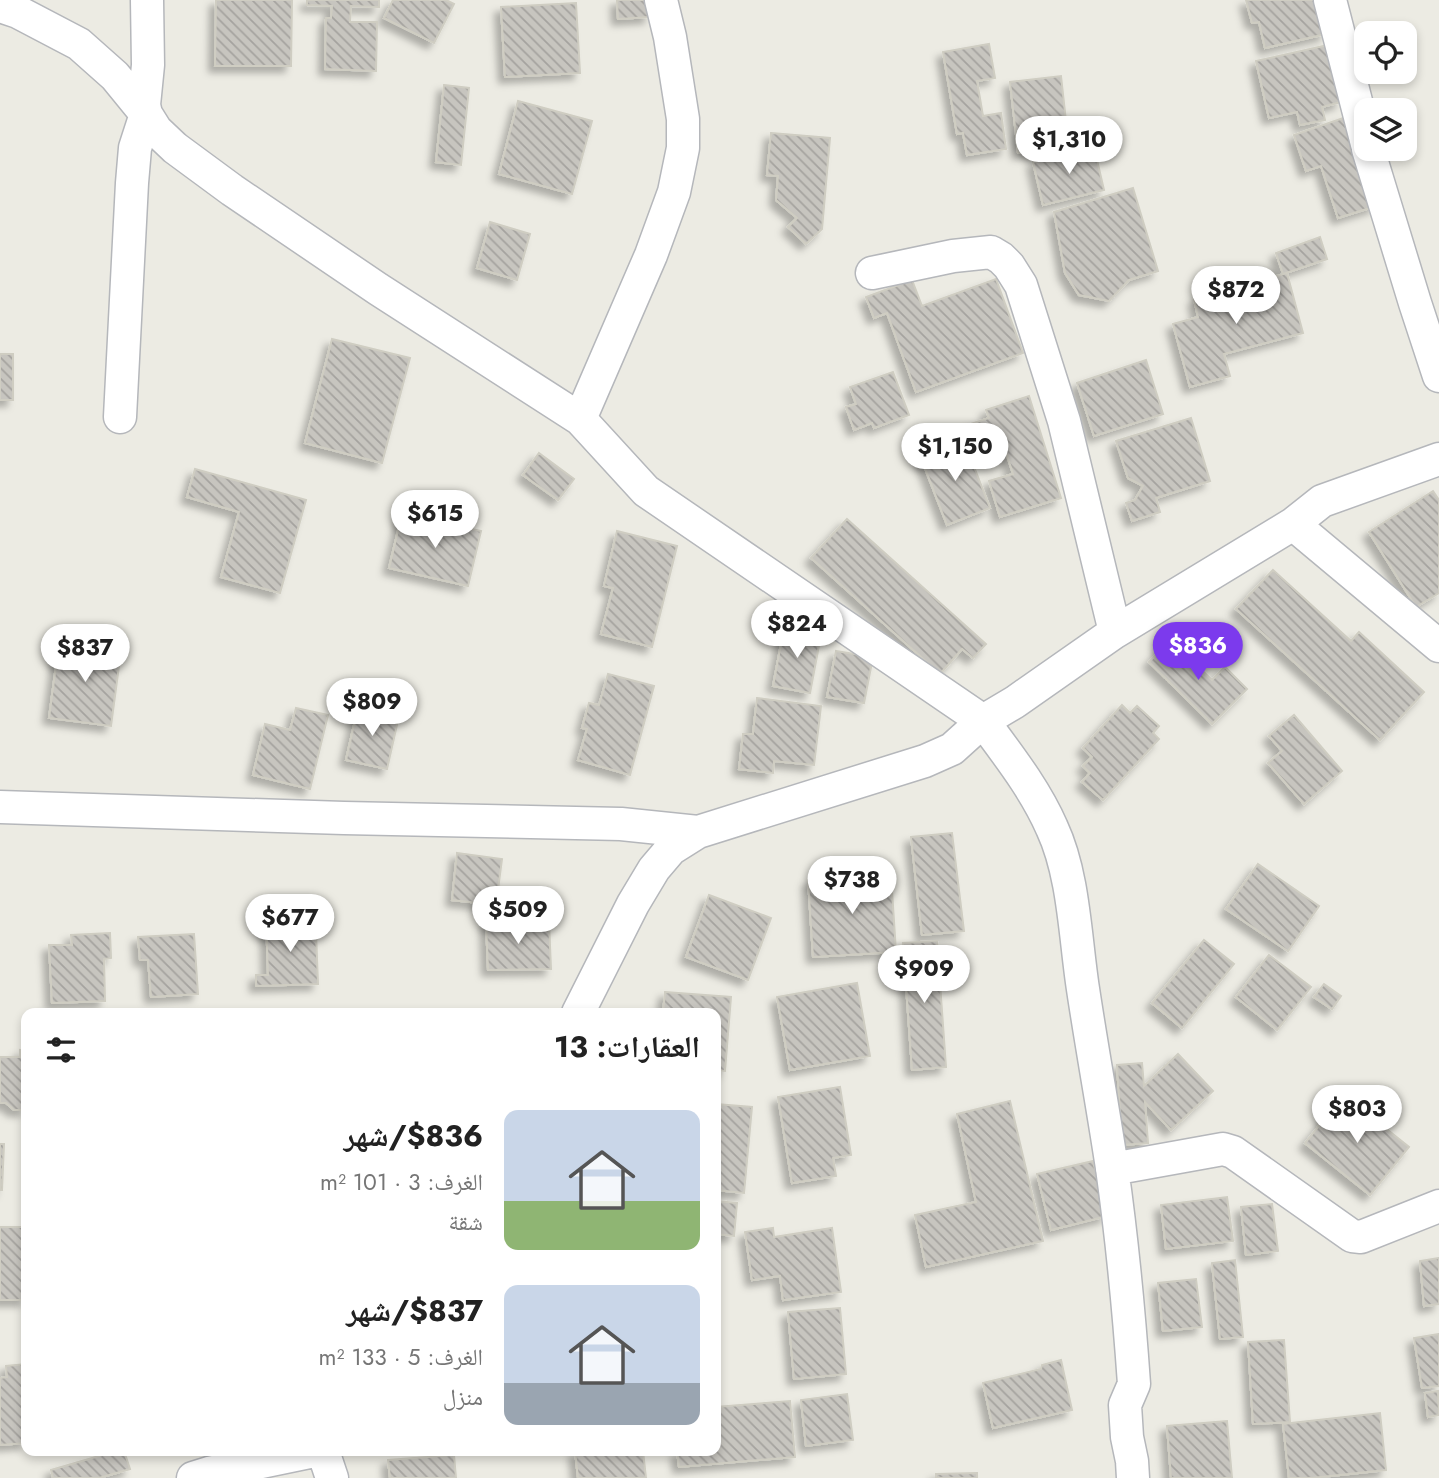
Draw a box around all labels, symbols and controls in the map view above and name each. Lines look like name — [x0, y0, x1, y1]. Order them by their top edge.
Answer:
map controls — [1354, 21, 1417, 161]
button: locate — [1354, 21, 1417, 84]
button: layers — [1354, 98, 1417, 161]
pin: $1,310 — [1012, 116, 1126, 176]
text: $1,310 — [1032, 122, 1106, 156]
pin: $872 — [1195, 266, 1277, 326]
text: $872 — [1207, 272, 1265, 306]
pin: $1,150 — [898, 424, 1012, 483]
text: $1,150 — [917, 429, 993, 463]
pin: $615 — [394, 490, 476, 550]
text: $615 — [407, 496, 463, 530]
pin: $824 — [756, 600, 838, 660]
text: $824 — [767, 606, 827, 640]
pin: $836 — [1157, 622, 1239, 682]
pin: $837 — [44, 624, 126, 684]
text: $836 — [1169, 628, 1227, 662]
text: $837 — [57, 630, 113, 664]
pin: $809 — [331, 678, 413, 738]
text: $809 — [342, 684, 402, 718]
pin: $738 — [811, 856, 893, 916]
text: $738 — [824, 862, 880, 896]
pin: $509 — [477, 886, 559, 946]
text: $509 — [488, 892, 548, 926]
pin: $677 — [249, 894, 331, 954]
text: $677 — [261, 900, 319, 934]
pin: $909 — [883, 946, 965, 1005]
text: $909 — [894, 951, 954, 985]
text: العقارات: 13 — [554, 1025, 700, 1068]
icon: filters — [42, 1031, 80, 1069]
pin: $803 — [1316, 1086, 1398, 1145]
text: $803 — [1328, 1091, 1386, 1125]
text: $836/شهر — [344, 1114, 483, 1157]
icon: home — [560, 1138, 644, 1222]
text: الغرف: 3 · 101 m² — [320, 1165, 483, 1199]
text: شقة — [449, 1205, 483, 1239]
text: $837/شهر — [346, 1289, 483, 1332]
icon: home — [560, 1313, 644, 1397]
text: الغرف: 5 · 133 m² — [319, 1340, 483, 1374]
text: منزل — [443, 1380, 483, 1414]

